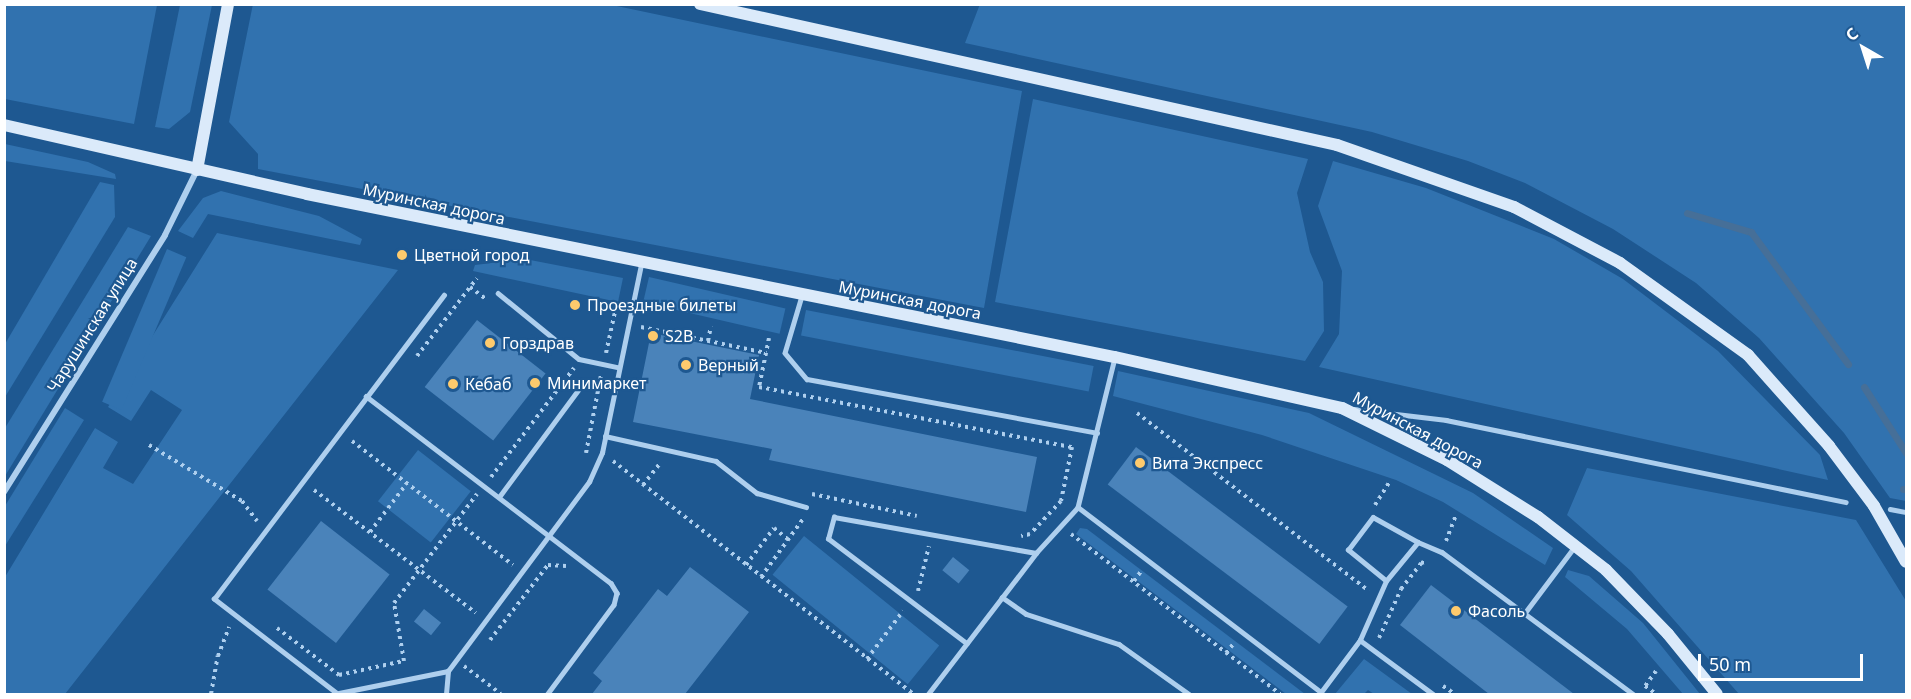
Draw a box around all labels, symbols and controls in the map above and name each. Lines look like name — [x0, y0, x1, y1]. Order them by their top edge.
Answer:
north arrow — [1833, 18, 1893, 78]
text: С — [1841, 22, 1863, 46]
street label: Муринская дорога — [361, 180, 507, 228]
place label: Цветной город — [414, 245, 530, 265]
marker: Цветной город — [395, 248, 409, 262]
street label: Чарушинская улица — [43, 254, 141, 396]
street label: Муринская дорога — [837, 277, 983, 323]
place label: Проездные билеты — [587, 295, 736, 315]
marker: Проездные билеты — [568, 298, 582, 312]
place label: S2B — [665, 326, 693, 346]
marker: S2B — [646, 329, 660, 343]
place label: Горздрав — [502, 333, 574, 353]
marker: Горздрав — [483, 336, 497, 350]
place label: Верный — [698, 355, 759, 375]
marker: Верный — [679, 358, 693, 372]
place label: Минимаркет — [547, 373, 646, 393]
place label: Кебаб — [465, 374, 511, 394]
marker: Минимаркет — [528, 376, 542, 390]
marker: Кебаб — [446, 377, 460, 391]
street label: Муринская дорога — [1350, 388, 1486, 472]
place label: Вита Экспресс — [1152, 453, 1263, 473]
marker: Вита Экспресс — [1133, 456, 1147, 470]
place label: Фасоль — [1468, 601, 1525, 621]
marker: Фасоль — [1449, 604, 1463, 618]
scale bar — [1701, 642, 1866, 680]
text: 50 m — [1709, 652, 1751, 676]

